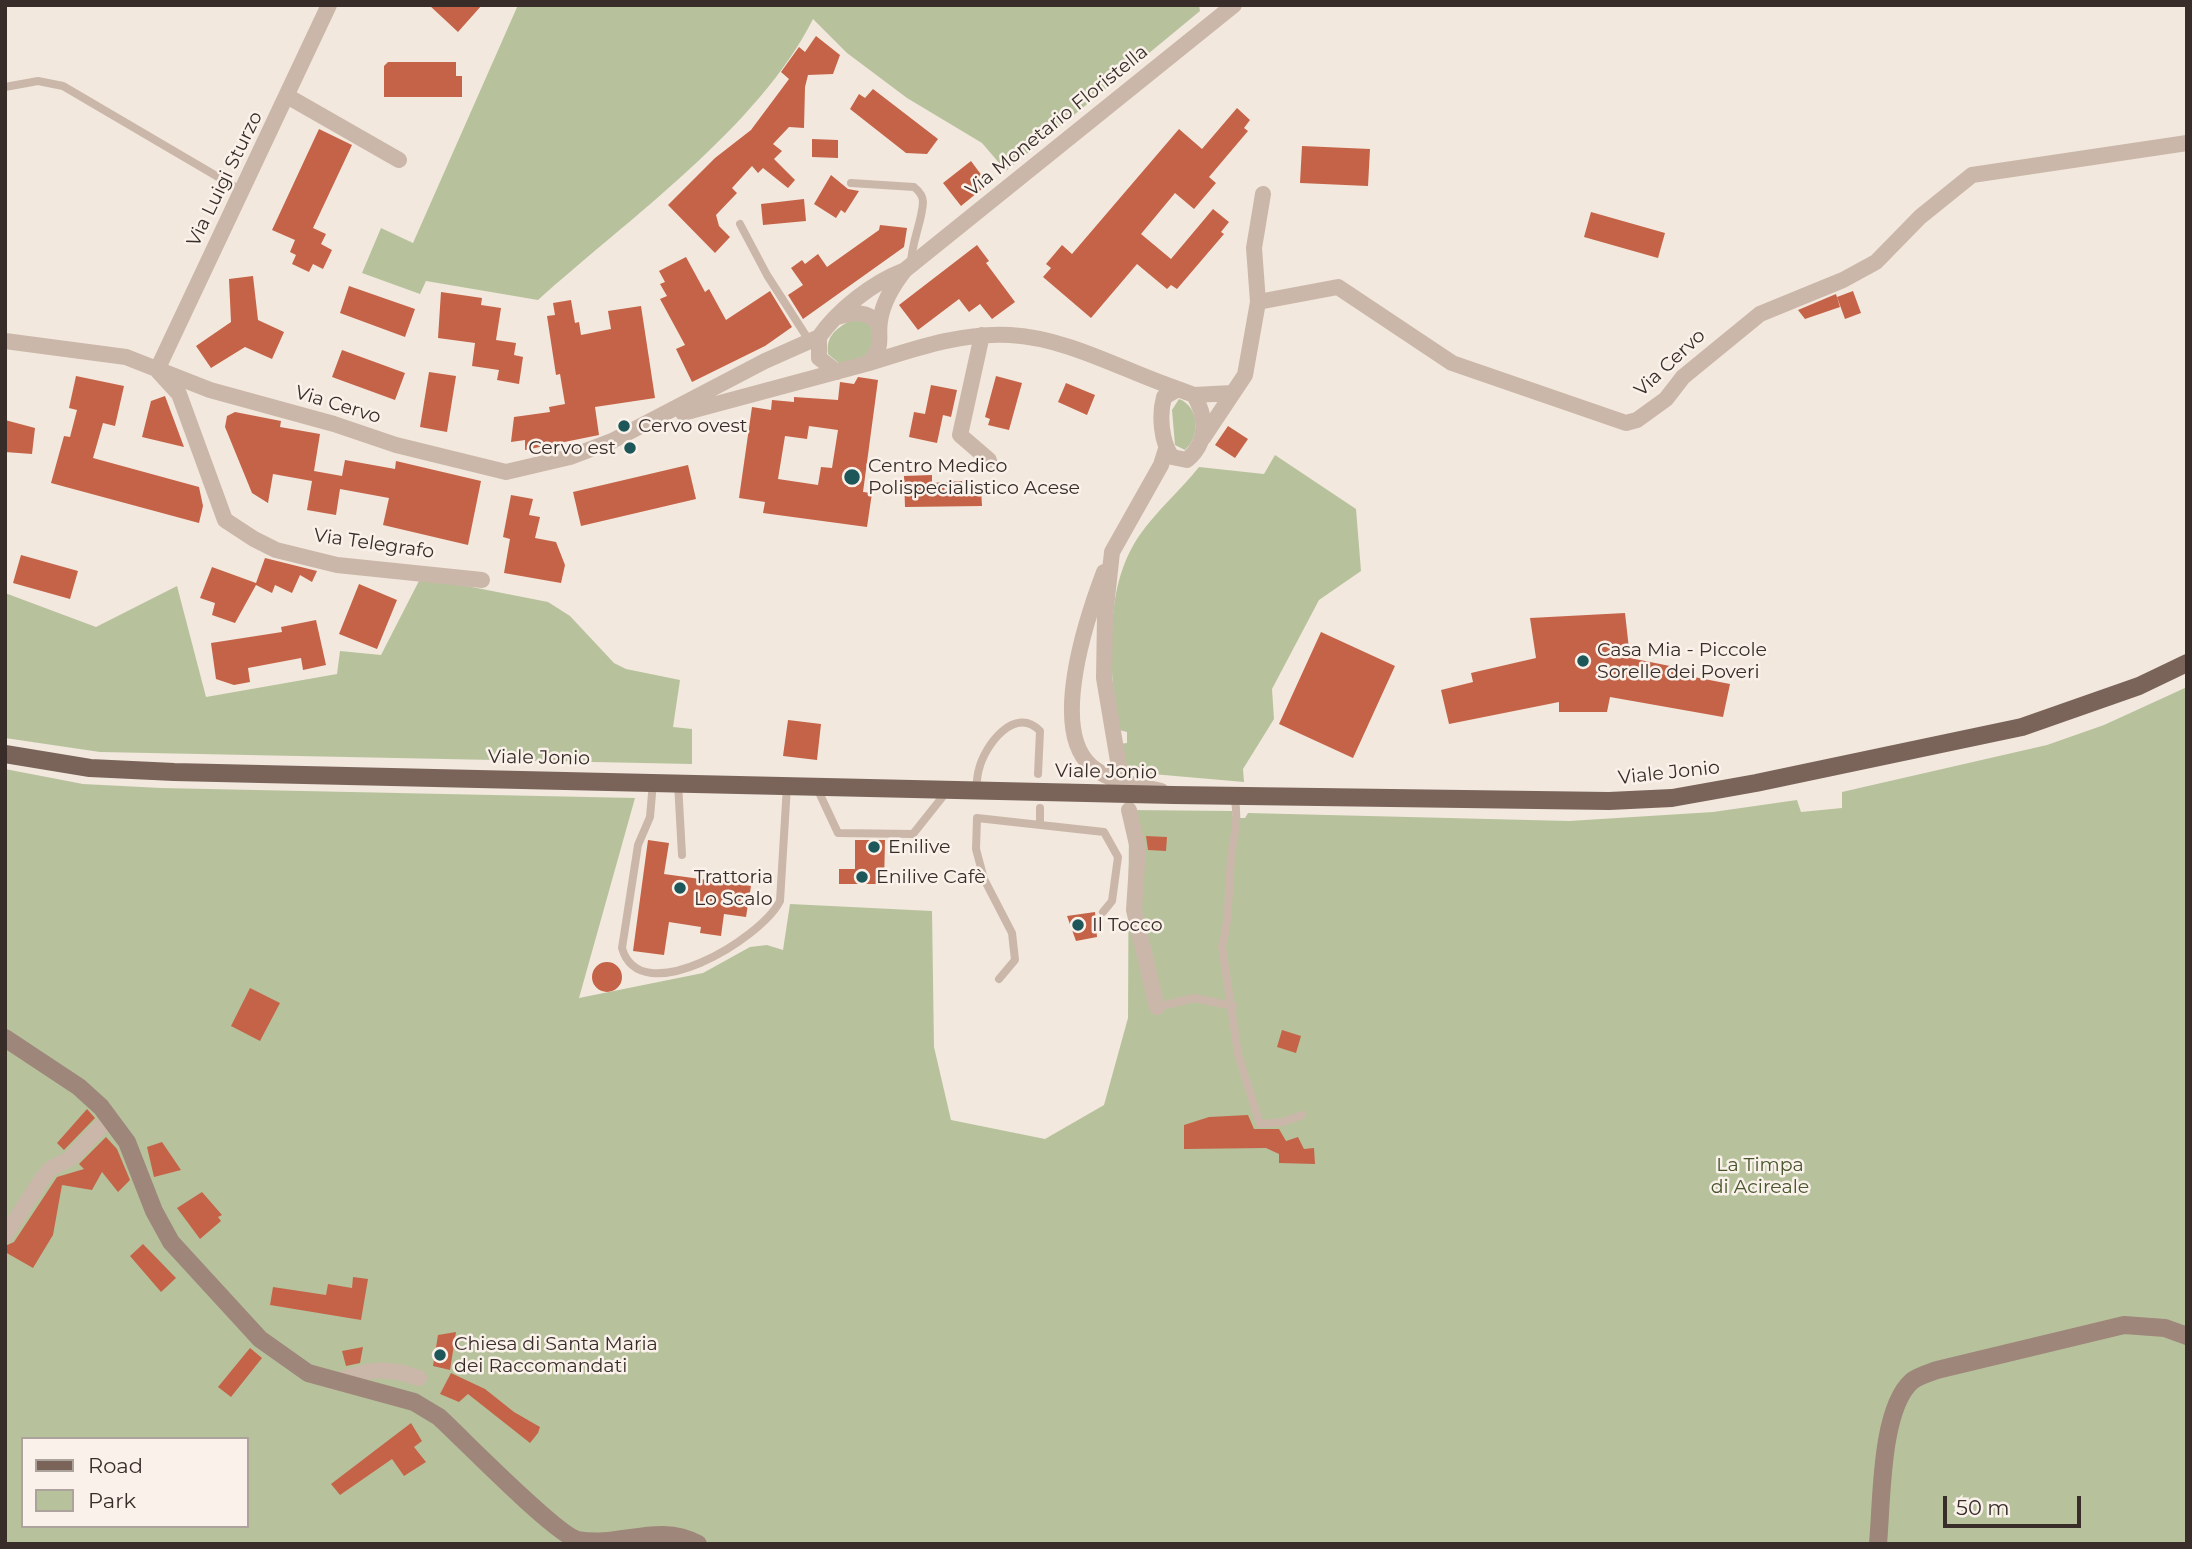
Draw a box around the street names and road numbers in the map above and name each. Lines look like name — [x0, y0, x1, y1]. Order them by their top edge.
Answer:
street label: Via Monetario Floristella — [961, 40, 1153, 202]
street label: Via Luigi Sturzo — [182, 108, 268, 250]
street label: Via Cervo — [1630, 324, 1710, 402]
street label: Via Cervo — [292, 381, 384, 429]
street label: Via Telegrafo — [312, 524, 436, 564]
street label: Viale Jonio — [488, 746, 590, 770]
street label: Viale Jonio — [1617, 756, 1721, 790]
street label: Viale Jonio — [1055, 760, 1157, 784]

